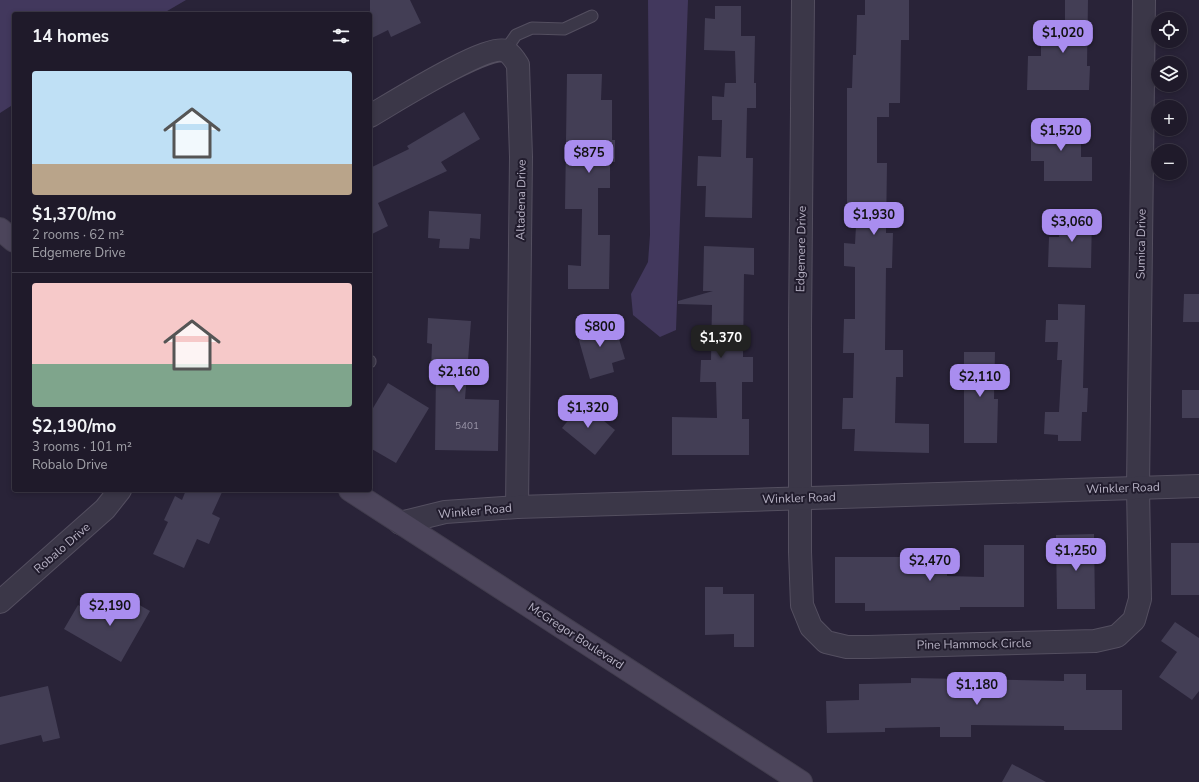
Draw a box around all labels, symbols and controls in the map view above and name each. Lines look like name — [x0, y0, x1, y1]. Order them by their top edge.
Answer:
map controls — [1151, 12, 1187, 180]
button: locate — [1151, 12, 1187, 48]
pin: $1,020 — [1030, 20, 1096, 54]
text: $1,020 — [1042, 24, 1084, 42]
text: 14 homes — [32, 25, 109, 48]
icon: filters — [330, 25, 352, 47]
button: layers — [1151, 56, 1187, 92]
icon: home — [156, 97, 228, 169]
button: + — [1151, 100, 1187, 136]
pin: $1,520 — [1028, 118, 1094, 152]
text: $1,520 — [1040, 122, 1082, 140]
pin: $875 — [565, 140, 613, 174]
text: $875 — [573, 144, 605, 162]
button: − — [1151, 144, 1187, 180]
street label: Altadena Drive — [512, 159, 530, 241]
pin: $1,930 — [841, 202, 907, 236]
text: $1,370/mo — [32, 203, 116, 226]
street label: Edgemere Drive — [792, 206, 810, 292]
text: $1,930 — [853, 206, 895, 224]
pin: $3,060 — [1039, 209, 1105, 243]
street label: Sumica Drive — [1132, 209, 1150, 279]
text: $3,060 — [1051, 213, 1093, 231]
text: 2 rooms · 62 m² — [32, 226, 124, 244]
text: Edgemere Drive — [32, 244, 125, 262]
icon: home — [156, 309, 228, 381]
pin: $800 — [576, 314, 624, 348]
text: $800 — [584, 318, 616, 336]
pin: $1,370 — [688, 325, 754, 359]
text: $1,370 — [700, 329, 742, 347]
pin: $2,160 — [426, 359, 492, 393]
text: $2,160 — [438, 363, 480, 381]
pin: $2,110 — [947, 364, 1013, 398]
text: $2,110 — [959, 368, 1001, 386]
pin: $1,320 — [555, 395, 621, 429]
text: $1,320 — [567, 399, 609, 417]
text: $2,190/mo — [32, 415, 116, 438]
house number: 5401 — [455, 419, 479, 433]
text: 3 rooms · 101 m² — [32, 438, 132, 456]
text: Robalo Drive — [32, 456, 107, 474]
street label: Winkler Road — [1086, 479, 1160, 497]
street label: Winkler Road — [762, 489, 836, 507]
street label: Winkler Road — [437, 500, 513, 522]
street label: Robalo Drive — [30, 519, 94, 577]
pin: $1,250 — [1043, 538, 1109, 572]
text: $1,250 — [1055, 542, 1097, 560]
pin: $2,470 — [897, 548, 963, 582]
text: $2,470 — [909, 552, 951, 570]
pin: $2,190 — [77, 593, 143, 627]
text: $2,190 — [89, 597, 131, 615]
street label: McGregor Boulevard — [525, 599, 627, 673]
street label: Pine Hammock Circle — [917, 635, 1031, 653]
pin: $1,180 — [944, 672, 1010, 706]
text: $1,180 — [956, 676, 998, 694]

